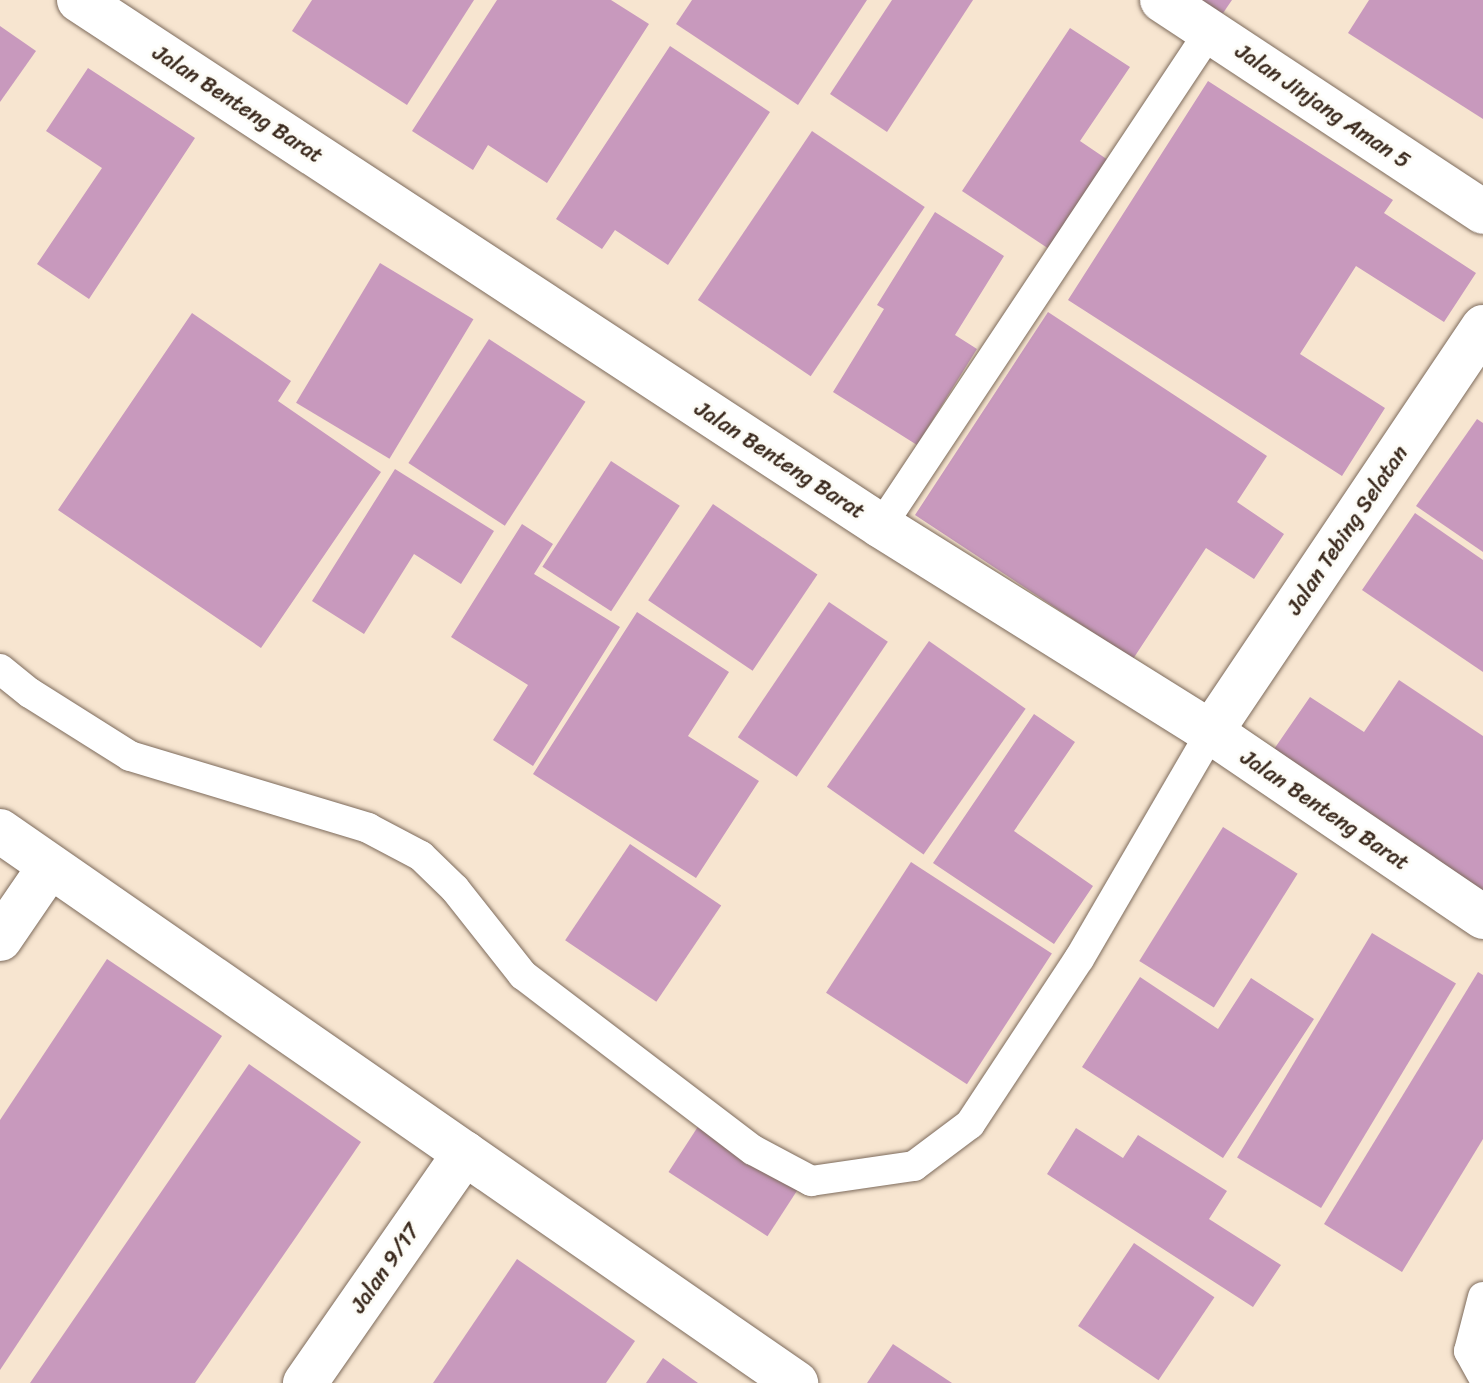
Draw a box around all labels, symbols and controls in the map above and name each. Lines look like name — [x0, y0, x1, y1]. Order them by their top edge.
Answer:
street label: Jalan Jinjang Aman 5 — [1231, 38, 1415, 174]
street label: Jalan Benteng Barat — [148, 39, 328, 169]
street label: Jalan Benteng Barat — [690, 395, 870, 525]
street label: Jalan Tebing Selatan — [1280, 440, 1414, 620]
street label: Jalan Benteng Barat — [1236, 744, 1414, 876]
street label: Jalan 9/17 — [345, 1218, 425, 1318]

